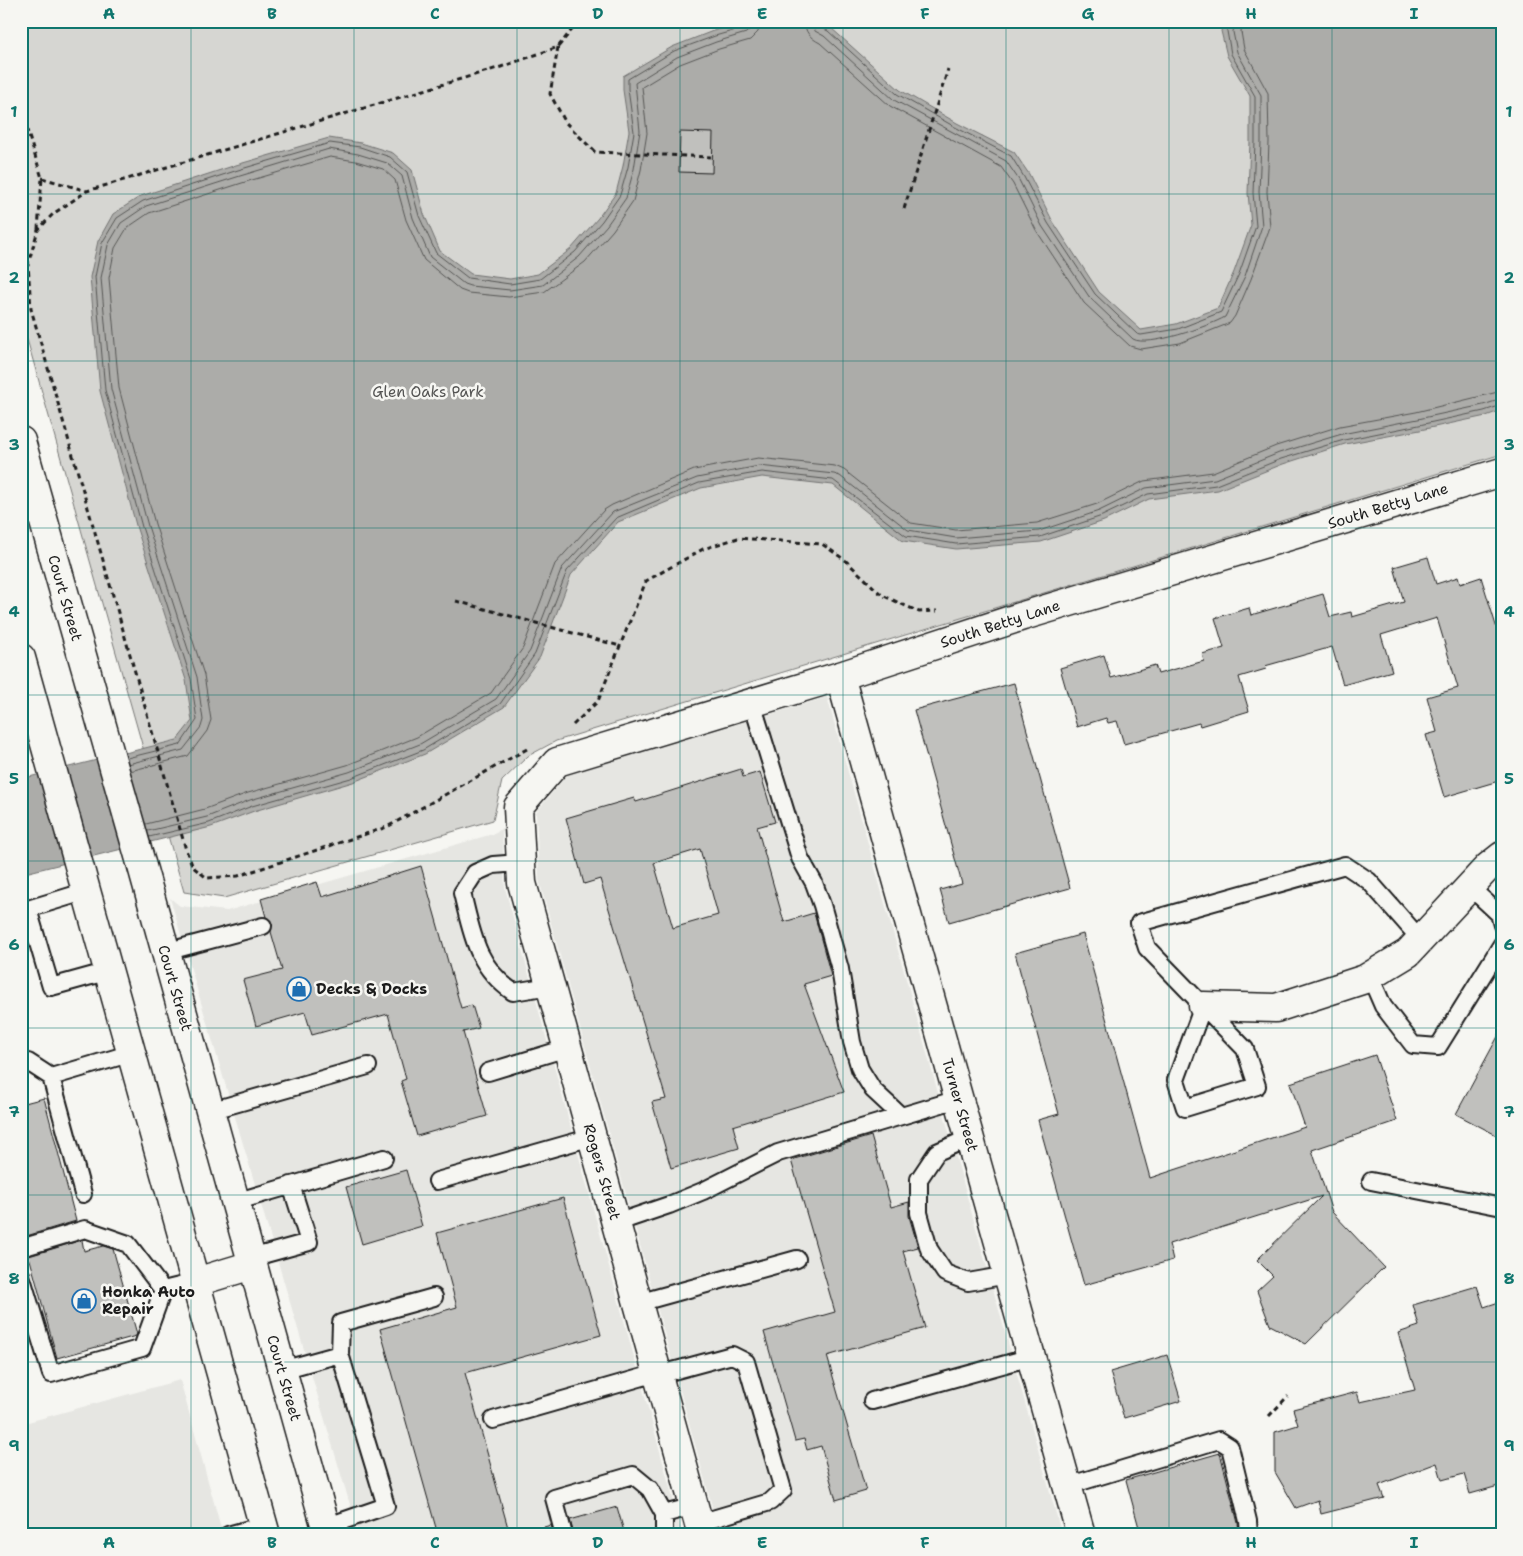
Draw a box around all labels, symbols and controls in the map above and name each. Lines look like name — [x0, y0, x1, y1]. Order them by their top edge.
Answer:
text: A — [103, 3, 115, 24]
text: B — [267, 3, 277, 24]
text: C — [430, 3, 440, 24]
text: D — [592, 3, 604, 24]
text: E — [757, 3, 767, 24]
text: F — [920, 3, 930, 24]
text: G — [1082, 3, 1095, 24]
text: H — [1245, 3, 1257, 24]
text: I — [1410, 3, 1419, 24]
text: 1 — [10, 101, 18, 122]
text: 1 — [1505, 101, 1513, 122]
text: 2 — [8, 267, 20, 288]
text: 2 — [1503, 267, 1515, 288]
park label: Glen Oaks Park — [372, 382, 484, 402]
text: 3 — [8, 434, 20, 455]
text: 3 — [1503, 434, 1515, 455]
street label: South Betty Lane — [1325, 478, 1451, 534]
street label: Court Street — [43, 553, 87, 643]
street label: South Betty Lane — [937, 595, 1063, 653]
text: 4 — [8, 601, 20, 622]
text: 4 — [1503, 601, 1515, 622]
text: 5 — [9, 768, 19, 789]
text: 5 — [1504, 768, 1514, 789]
text: 6 — [8, 934, 20, 955]
text: 6 — [1503, 934, 1515, 955]
street label: Court Street — [153, 943, 197, 1033]
shop icon: Decks & Docks — [286, 976, 312, 1002]
place label: Decks & Docks — [316, 979, 427, 999]
street label: Turner Street — [937, 1056, 983, 1154]
text: 7 — [8, 1101, 20, 1122]
text: 7 — [1503, 1101, 1515, 1122]
street label: Rogers Street — [579, 1121, 625, 1223]
text: 8 — [8, 1268, 20, 1289]
text: 8 — [1503, 1268, 1515, 1289]
place label: Honka Auto Repair — [102, 1282, 195, 1319]
shop icon: Honka Auto Repair — [71, 1288, 97, 1314]
street label: Court Street — [262, 1333, 306, 1423]
text: 9 — [8, 1435, 20, 1456]
text: 9 — [1503, 1435, 1515, 1456]
text: A — [103, 1532, 115, 1553]
text: B — [267, 1532, 277, 1553]
text: C — [430, 1532, 440, 1553]
text: D — [592, 1532, 604, 1553]
text: E — [757, 1532, 767, 1553]
text: F — [920, 1532, 930, 1553]
text: G — [1082, 1532, 1095, 1553]
text: H — [1245, 1532, 1257, 1553]
text: I — [1410, 1532, 1419, 1553]

